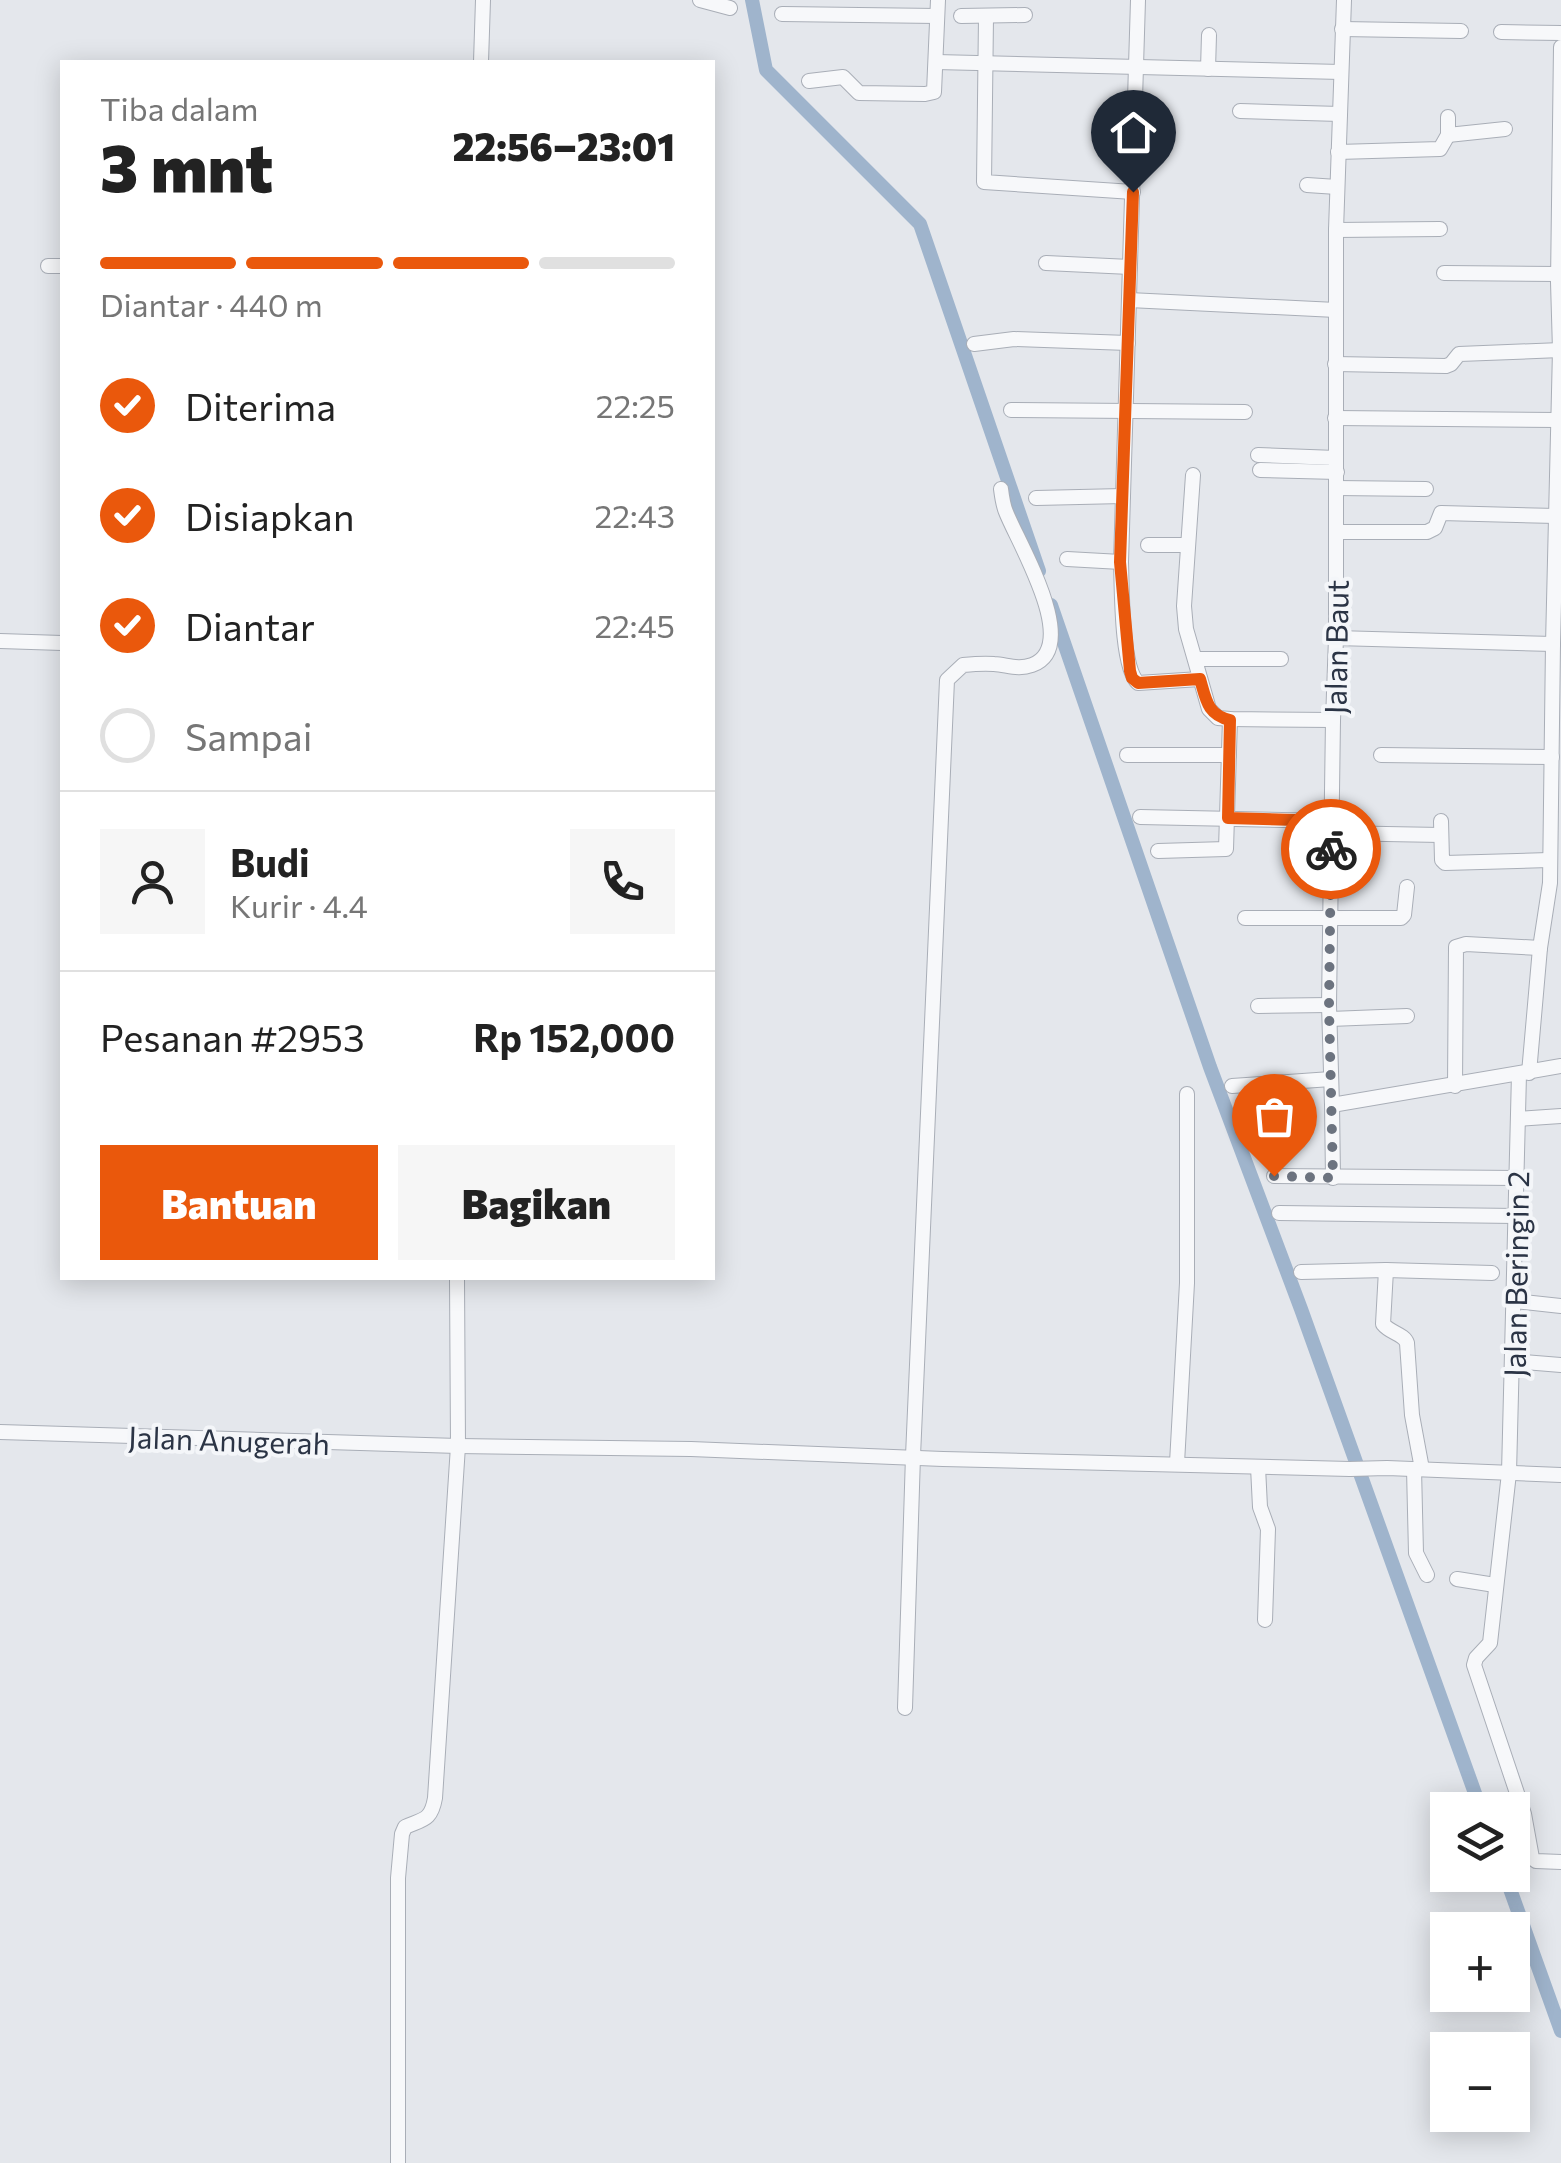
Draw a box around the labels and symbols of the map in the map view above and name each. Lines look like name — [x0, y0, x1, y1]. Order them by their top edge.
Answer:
pin — [1091, 90, 1176, 193]
street label: Jalan Baut — [1315, 579, 1355, 715]
courier — [1281, 799, 1381, 899]
pin — [1232, 1074, 1317, 1177]
street label: Jalan Beringin 2 — [1495, 1171, 1535, 1377]
street label: Jalan Anugerah — [128, 1417, 330, 1461]

